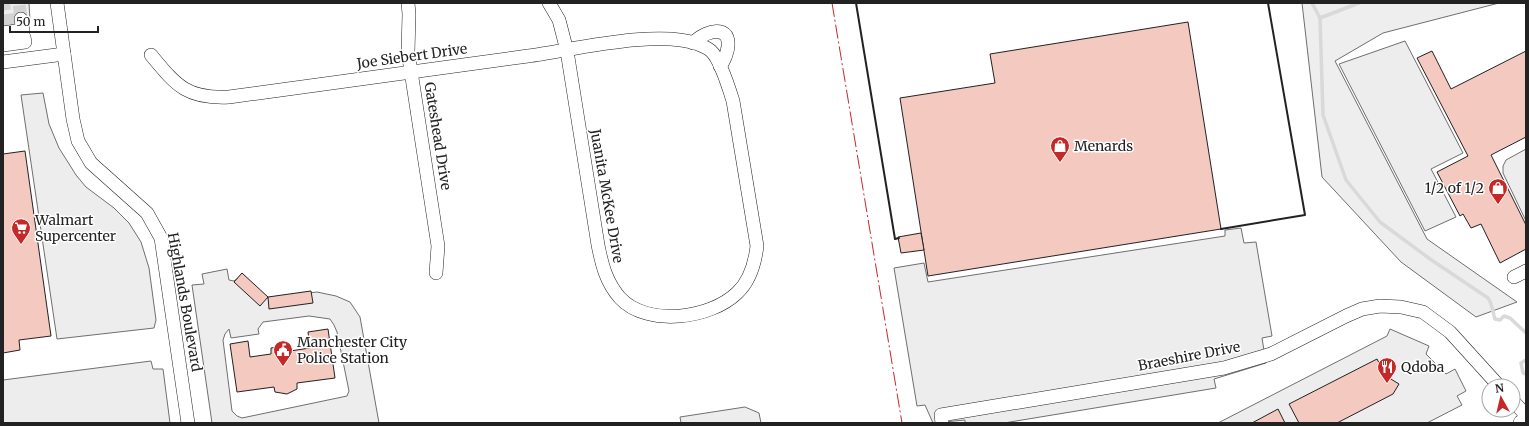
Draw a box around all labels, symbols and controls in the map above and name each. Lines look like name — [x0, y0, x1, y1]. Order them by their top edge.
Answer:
scale bar — [10, 8, 98, 34]
text: 50 m — [16, 14, 45, 29]
street label: Joe Siebert Drive — [355, 39, 468, 73]
street label: Gateshead Drive — [421, 81, 455, 191]
street label: Juanita McKee Drive — [586, 127, 628, 264]
shop icon: Menards — [1049, 135, 1071, 163]
place label: Menards — [1074, 137, 1133, 155]
shop icon: 1/2 of 1/2 — [1487, 177, 1509, 205]
place label: 1/2 of 1/2 — [1425, 179, 1484, 197]
place label: Walmart Supercenter — [34, 211, 116, 245]
supermarket icon: Walmart Supercenter — [10, 217, 32, 245]
street label: Highlands Boulevard — [164, 231, 206, 374]
place label: Manchester City Police Station — [297, 333, 408, 367]
street label: Braeshire Drive — [1136, 337, 1242, 375]
public building icon: Manchester City Police Station — [272, 339, 294, 367]
restaurant icon: Qdoba — [1376, 356, 1398, 384]
place label: Qdoba — [1401, 358, 1445, 376]
north arrow — [1481, 378, 1521, 418]
text: N — [1494, 381, 1505, 396]

